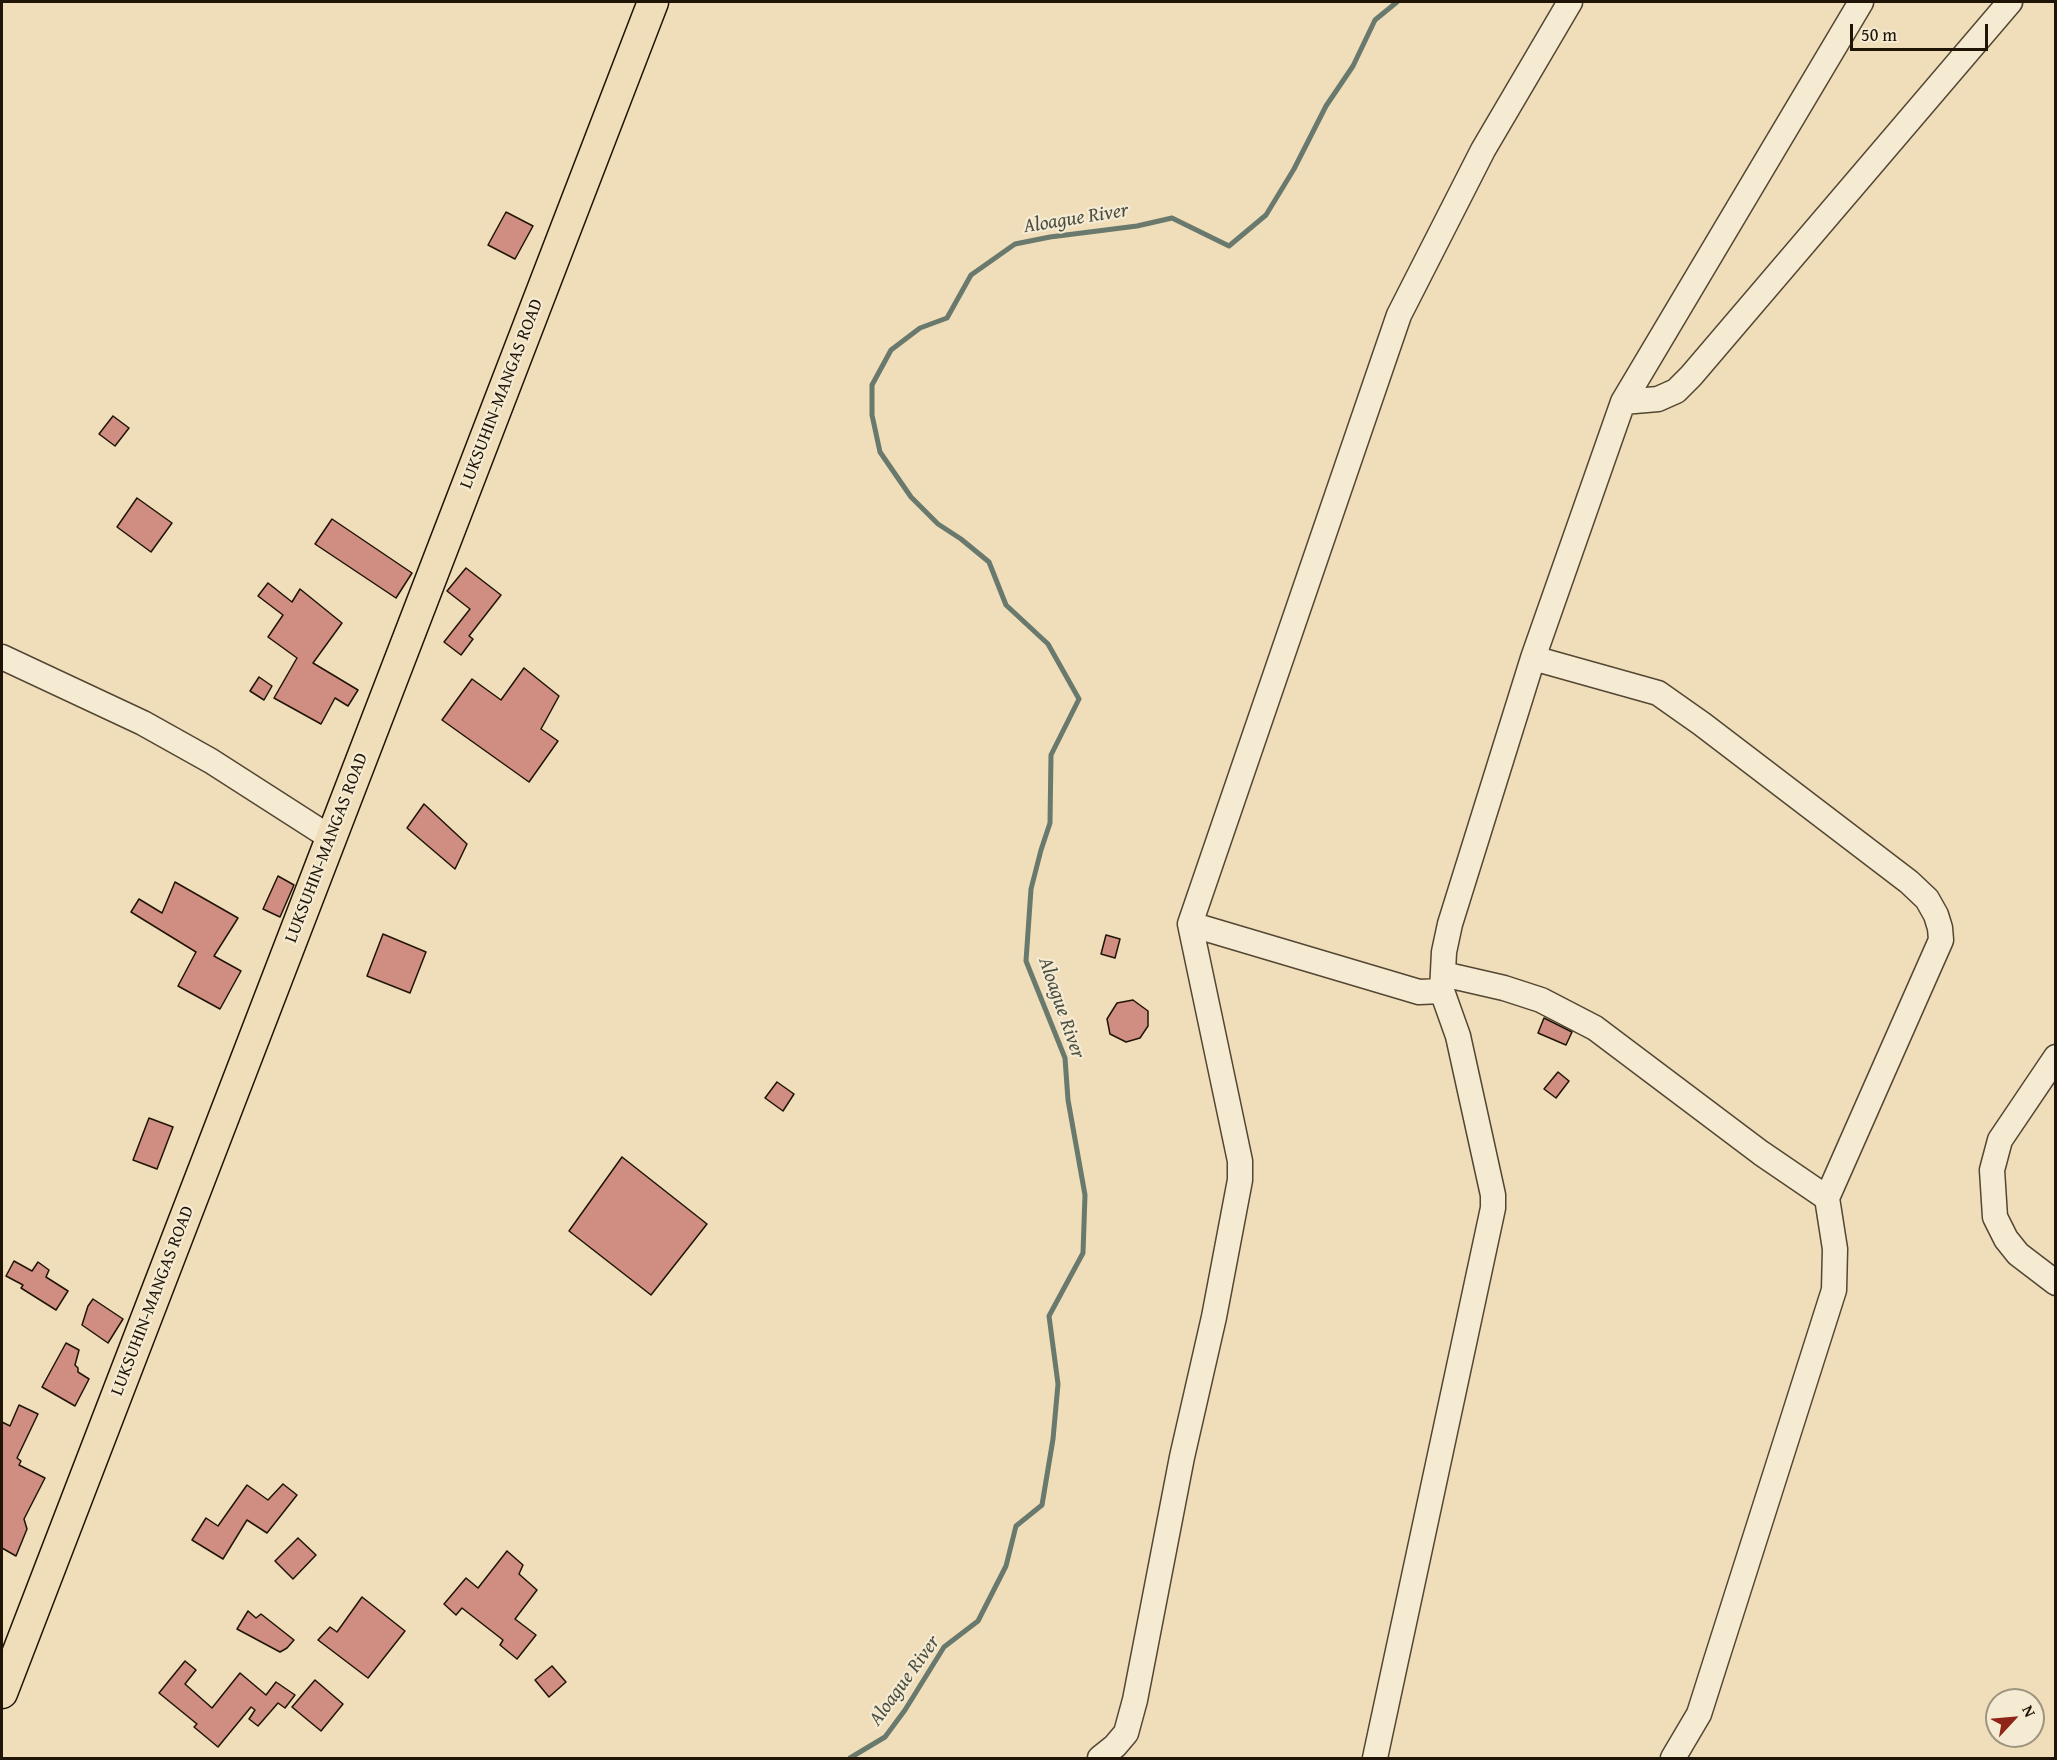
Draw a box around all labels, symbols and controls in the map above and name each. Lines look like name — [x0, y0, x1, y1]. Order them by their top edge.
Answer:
scale bar — [1853, 12, 1991, 50]
text: 50 m — [1861, 21, 1897, 48]
water label: Aloague River — [1022, 199, 1130, 239]
street label: LUKSUHIN-MANGAS ROAD — [456, 296, 548, 492]
street label: LUKSUHIN-MANGAS ROAD — [281, 750, 373, 946]
water label: Aloague River — [1032, 954, 1090, 1062]
street label: LUKSUHIN-MANGAS ROAD — [107, 1203, 199, 1399]
water label: Aloague River — [864, 1631, 946, 1731]
north arrow — [1985, 1688, 2045, 1748]
text: N — [2016, 1701, 2043, 1721]

